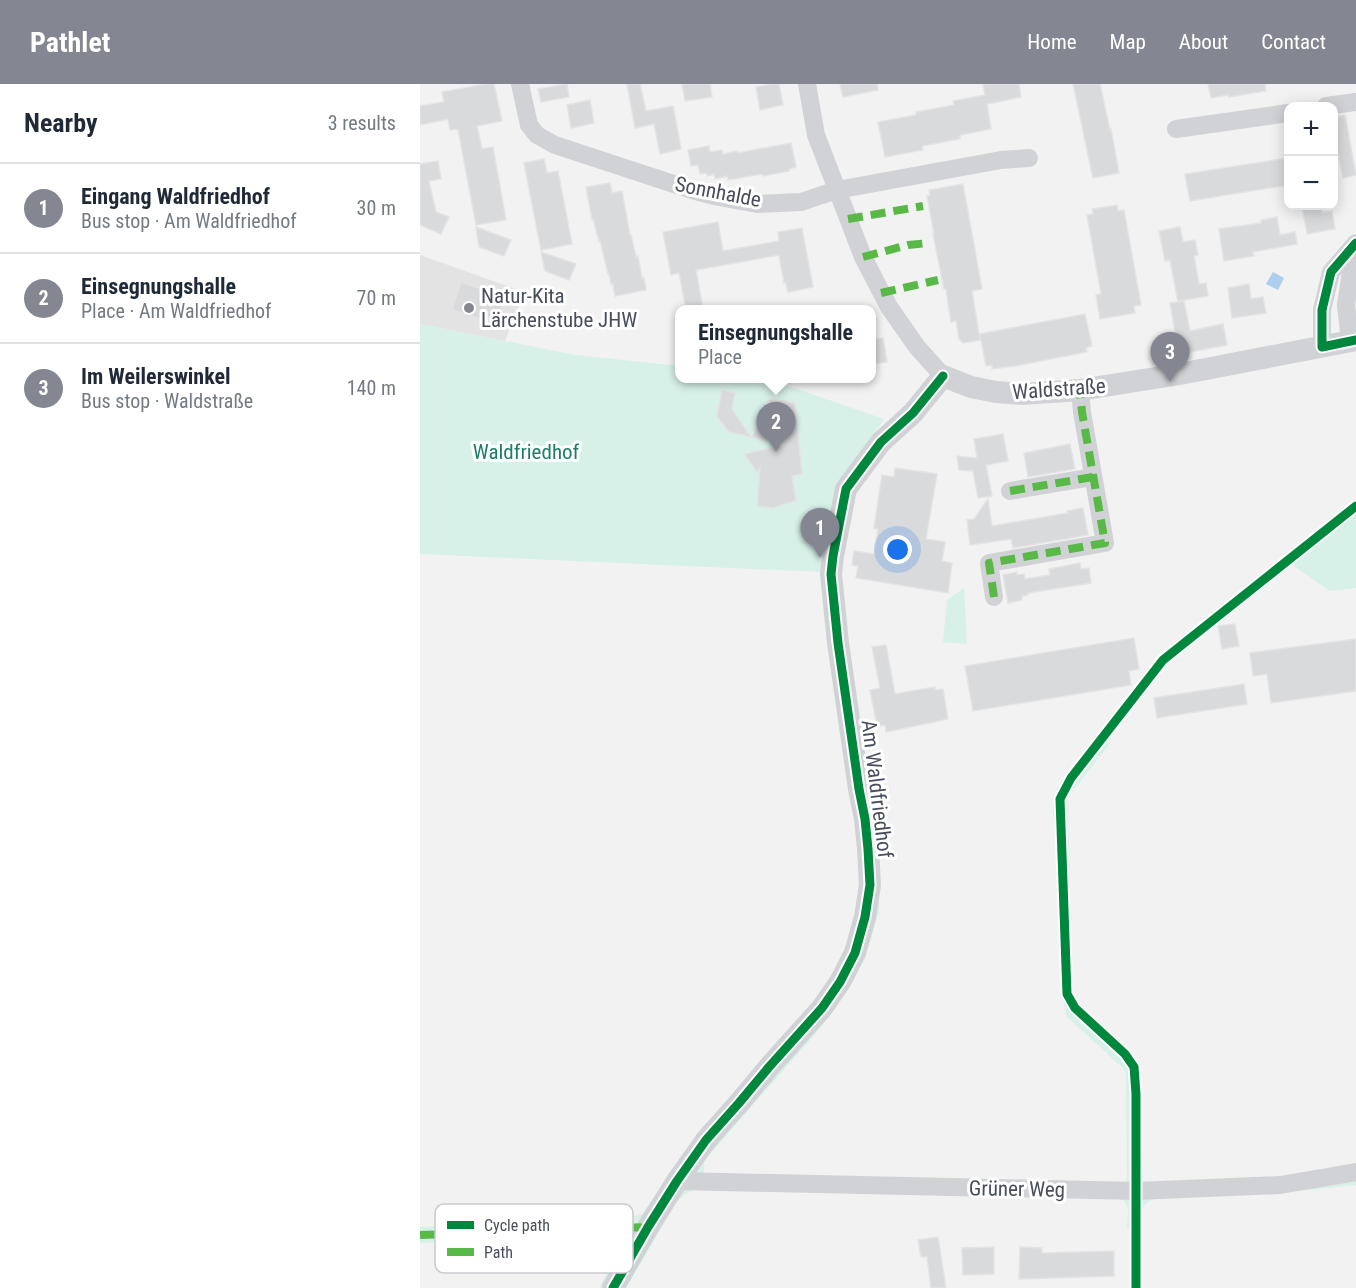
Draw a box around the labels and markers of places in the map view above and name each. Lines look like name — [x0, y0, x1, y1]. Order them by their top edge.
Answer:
place label: Natur-Kita Lärchenstube JHW — [481, 284, 637, 332]
marker: Natur-Kita Lärchenstube JHW — [462, 301, 476, 315]
pin: 3 — [1150, 332, 1190, 382]
pin: 2 — [756, 402, 796, 452]
pin: 1 — [800, 508, 840, 558]

